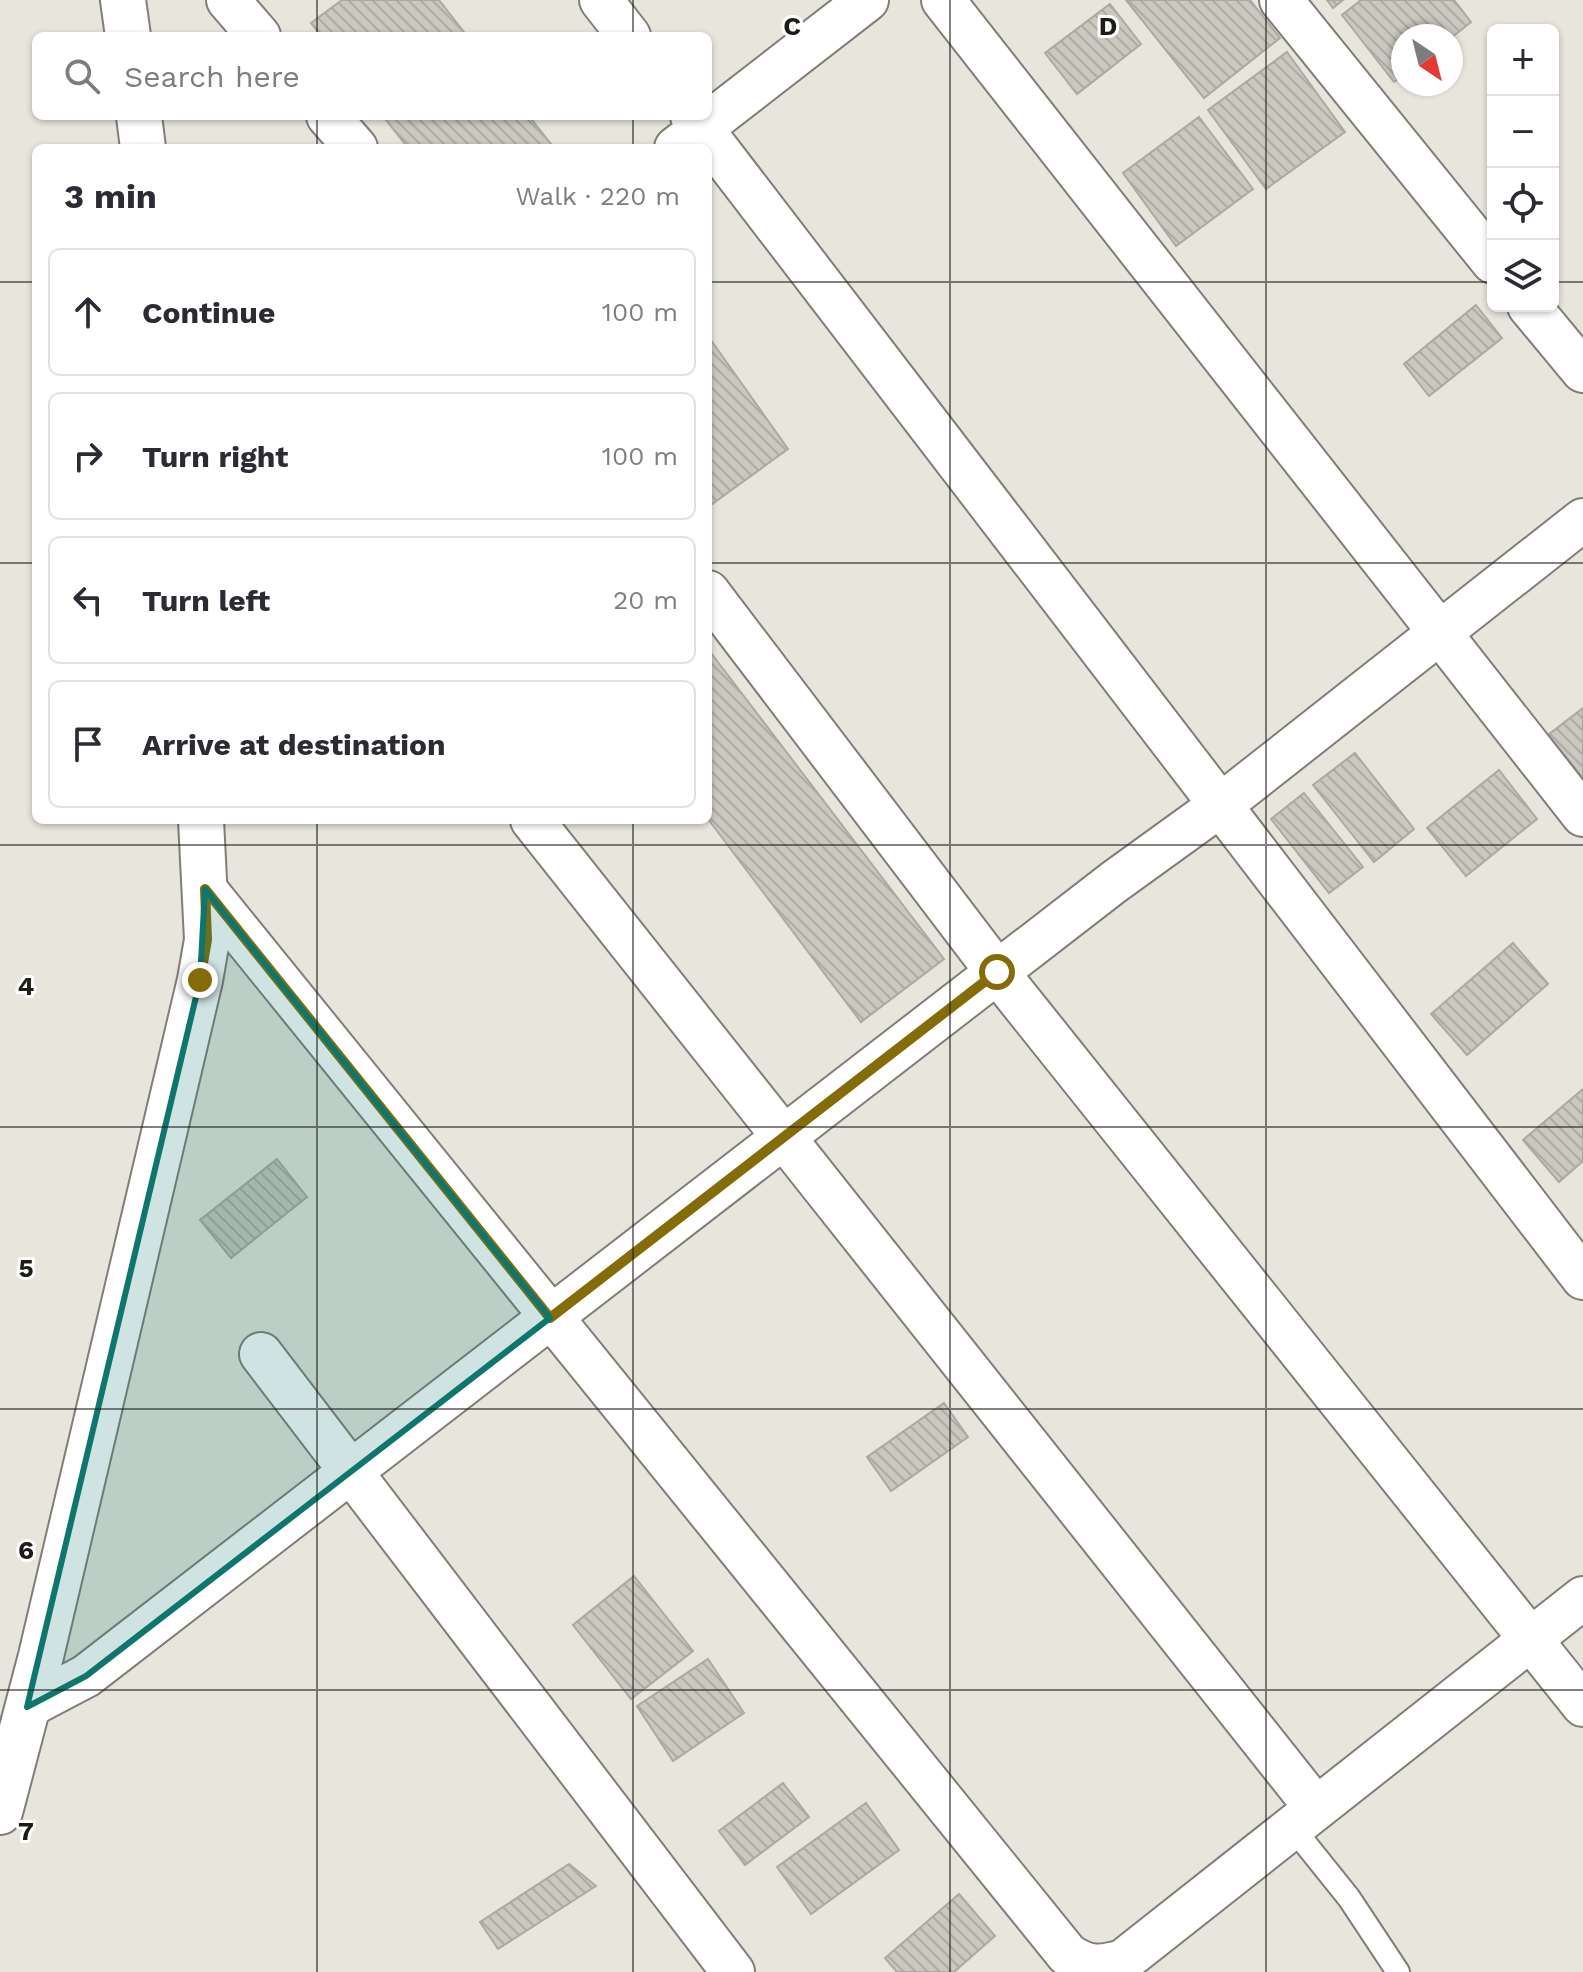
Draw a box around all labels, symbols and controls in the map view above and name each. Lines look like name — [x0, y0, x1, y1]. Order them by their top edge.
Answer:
text: C — [783, 11, 801, 41]
text: D — [1099, 11, 1117, 41]
north arrow — [1391, 24, 1463, 96]
map controls — [1487, 24, 1559, 312]
button: + — [1487, 24, 1559, 96]
search box — [32, 32, 712, 120]
icon: search — [60, 54, 104, 98]
text: Search here — [124, 59, 300, 94]
button: − — [1487, 96, 1559, 168]
button: locate — [1487, 168, 1559, 240]
text: 3 min — [64, 176, 157, 216]
text: Walk · 220 m — [515, 181, 680, 211]
button: layers — [1487, 240, 1559, 312]
icon: ahead — [66, 290, 110, 334]
text: Continue — [142, 295, 275, 330]
text: 100 m — [602, 297, 678, 327]
icon: right — [66, 434, 110, 478]
text: Turn right — [142, 439, 288, 474]
text: 100 m — [602, 441, 678, 471]
icon: left — [66, 578, 110, 622]
text: Turn left — [142, 583, 270, 618]
text: 20 m — [613, 585, 678, 615]
icon: arrive — [66, 722, 110, 766]
text: Arrive at destination — [142, 727, 446, 762]
route start — [979, 954, 1015, 990]
route end — [182, 962, 218, 998]
text: 4 — [18, 971, 35, 1001]
text: 5 — [18, 1253, 34, 1283]
text: 6 — [18, 1535, 34, 1565]
text: 7 — [18, 1816, 34, 1846]

